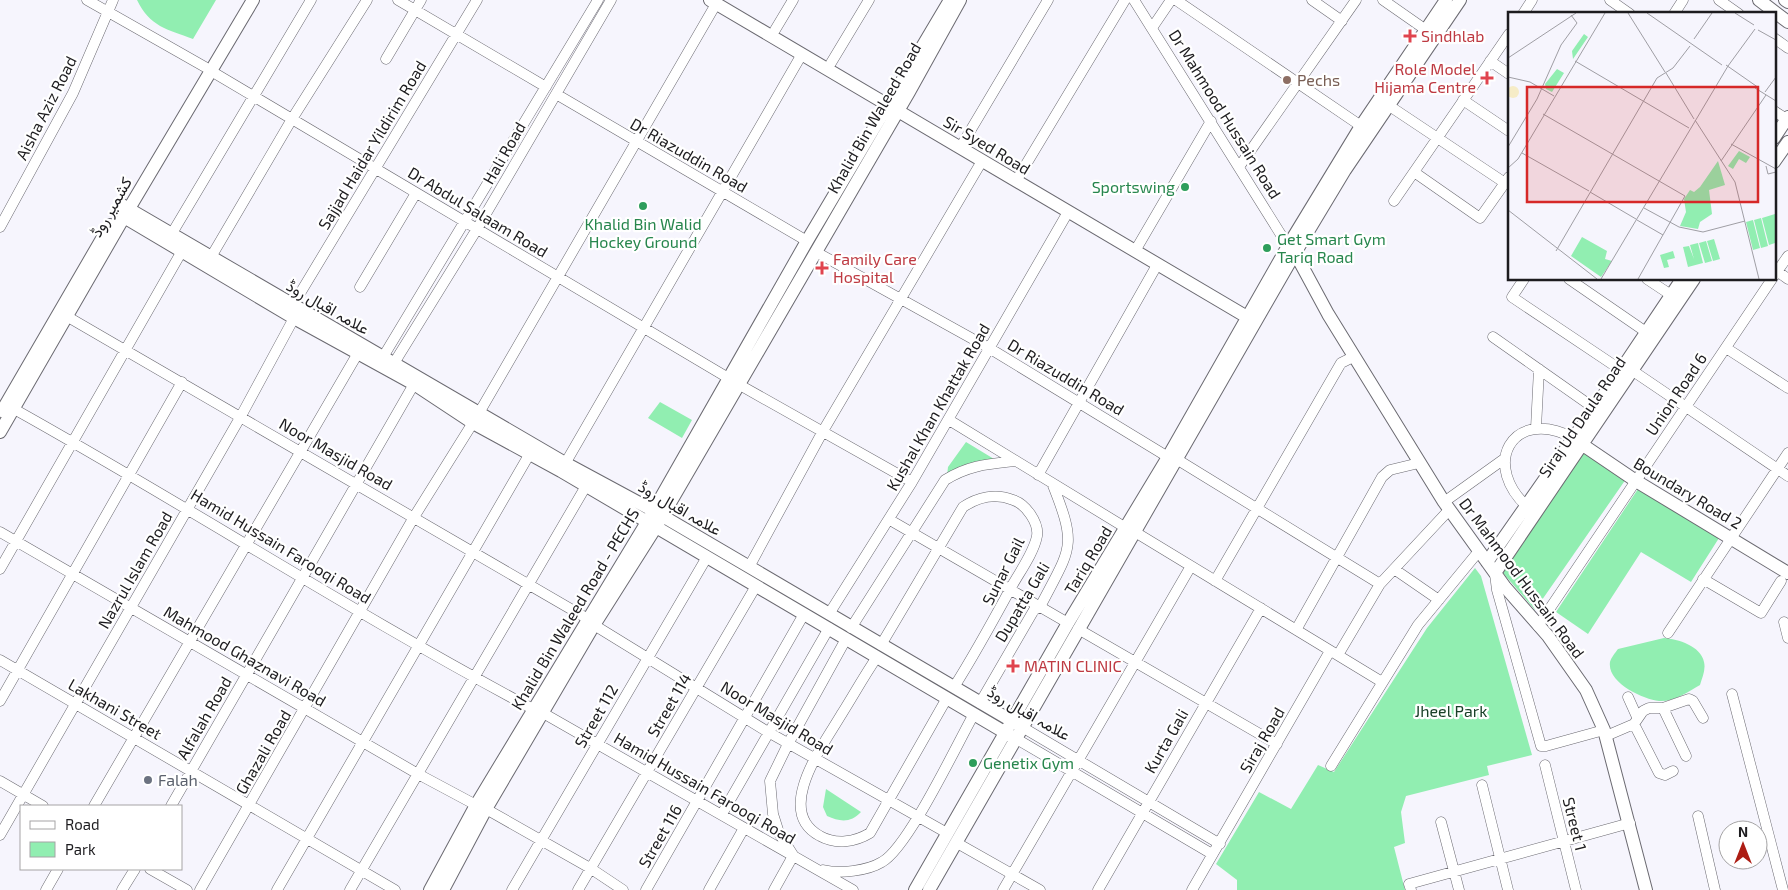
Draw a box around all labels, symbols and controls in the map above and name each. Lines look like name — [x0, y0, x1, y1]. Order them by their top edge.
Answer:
inset map — [1508, 12, 1776, 280]
street label: Dr Mahmood Hussain Road — [1165, 26, 1285, 202]
place label: Sindhlab — [1421, 26, 1484, 45]
marker: Sindhlab — [1403, 29, 1417, 43]
street label: Khalid Bin Waleed Road — [823, 39, 925, 196]
street label: Aisha Aziz Road — [11, 53, 80, 163]
street label: Sajjad Haidar Yildirim Road — [314, 57, 430, 233]
place label: Role Model Hijama Centre — [1374, 59, 1476, 97]
place label: Pechs — [1297, 70, 1340, 89]
marker: Role Model Hijama Centre — [1480, 71, 1494, 85]
marker: Pechs — [1281, 74, 1293, 86]
street label: Sir Syed Road — [940, 111, 1034, 178]
street label: Dr Riazuddin Road — [627, 113, 751, 196]
street label: Hali Road — [478, 118, 529, 187]
street label: Dr Abdul Salaam Road — [405, 162, 552, 261]
street label: کشمیر روڈ — [86, 173, 137, 241]
place label: Sportswing — [1092, 177, 1175, 196]
marker: Sportswing — [1179, 181, 1191, 193]
marker: Khalid Bin Walid Hockey Ground — [637, 200, 649, 212]
place label: Khalid Bin Walid Hockey Ground — [584, 214, 702, 251]
place label: Get Smart Gym Tariq Road — [1277, 229, 1386, 266]
marker: Get Smart Gym Tariq Road — [1261, 242, 1273, 254]
place label: Family Care Hospital — [833, 249, 917, 286]
marker: Family Care Hospital — [815, 261, 829, 275]
street label: علامہ اقبال روڈ — [283, 275, 373, 340]
street label: Kushal Khan Khattak Road — [882, 320, 993, 494]
street label: Dr Riazuddin Road — [1005, 334, 1128, 419]
street label: Union Road 6 — [1641, 349, 1710, 439]
street label: Siraj Ud Daula Road — [1534, 353, 1630, 481]
street label: Noor Masjid Road — [276, 413, 396, 495]
street label: Boundary Road 2 — [1631, 453, 1746, 532]
street label: علامہ اقبال روڈ — [635, 476, 725, 541]
street label: Hamid Hussain Farooqi Road — [188, 484, 375, 607]
street label: Dr Mahmood Hussain Road — [1456, 494, 1589, 662]
street label: Khalid Bin Waleed Road - PECHS — [507, 504, 643, 713]
street label: Nazrul Islam Road — [93, 508, 176, 632]
street label: Tariq Road — [1060, 522, 1115, 597]
street label: Sunar Gail — [977, 534, 1028, 608]
street label: Dupatta Gali — [990, 558, 1053, 645]
street label: Mahmood Ghaznavi Road — [161, 601, 330, 710]
place label: MATIN CLINIC — [1024, 656, 1122, 675]
marker: MATIN CLINIC — [1006, 659, 1020, 673]
street label: Street 114 — [643, 669, 695, 740]
street label: Alfalah Road — [172, 673, 235, 763]
street label: Lakhani Street — [65, 674, 165, 743]
street label: Noor Masjid Road — [717, 677, 837, 759]
street label: Street 112 — [570, 681, 621, 751]
street label: علامہ اقبال روڈ — [984, 681, 1074, 746]
park label: Jheel Park — [1415, 701, 1487, 720]
street label: Siraj Road — [1235, 704, 1289, 776]
street label: Kurta Gali — [1140, 705, 1192, 776]
street label: Ghazali Road — [231, 706, 294, 797]
street label: Hamid Hussain Farooqi Road — [611, 728, 800, 847]
place label: Genetix Gym — [983, 753, 1074, 772]
marker: Genetix Gym — [967, 757, 979, 769]
place label: Falah — [158, 770, 198, 789]
marker: Falah — [142, 774, 154, 786]
street label: Street 1 — [1560, 795, 1591, 853]
street label: Street 116 — [634, 801, 685, 871]
legend — [20, 805, 182, 870]
text: Road — [65, 815, 100, 833]
north arrow — [1718, 820, 1768, 870]
text: N — [1738, 823, 1748, 840]
text: Park — [65, 840, 96, 858]

